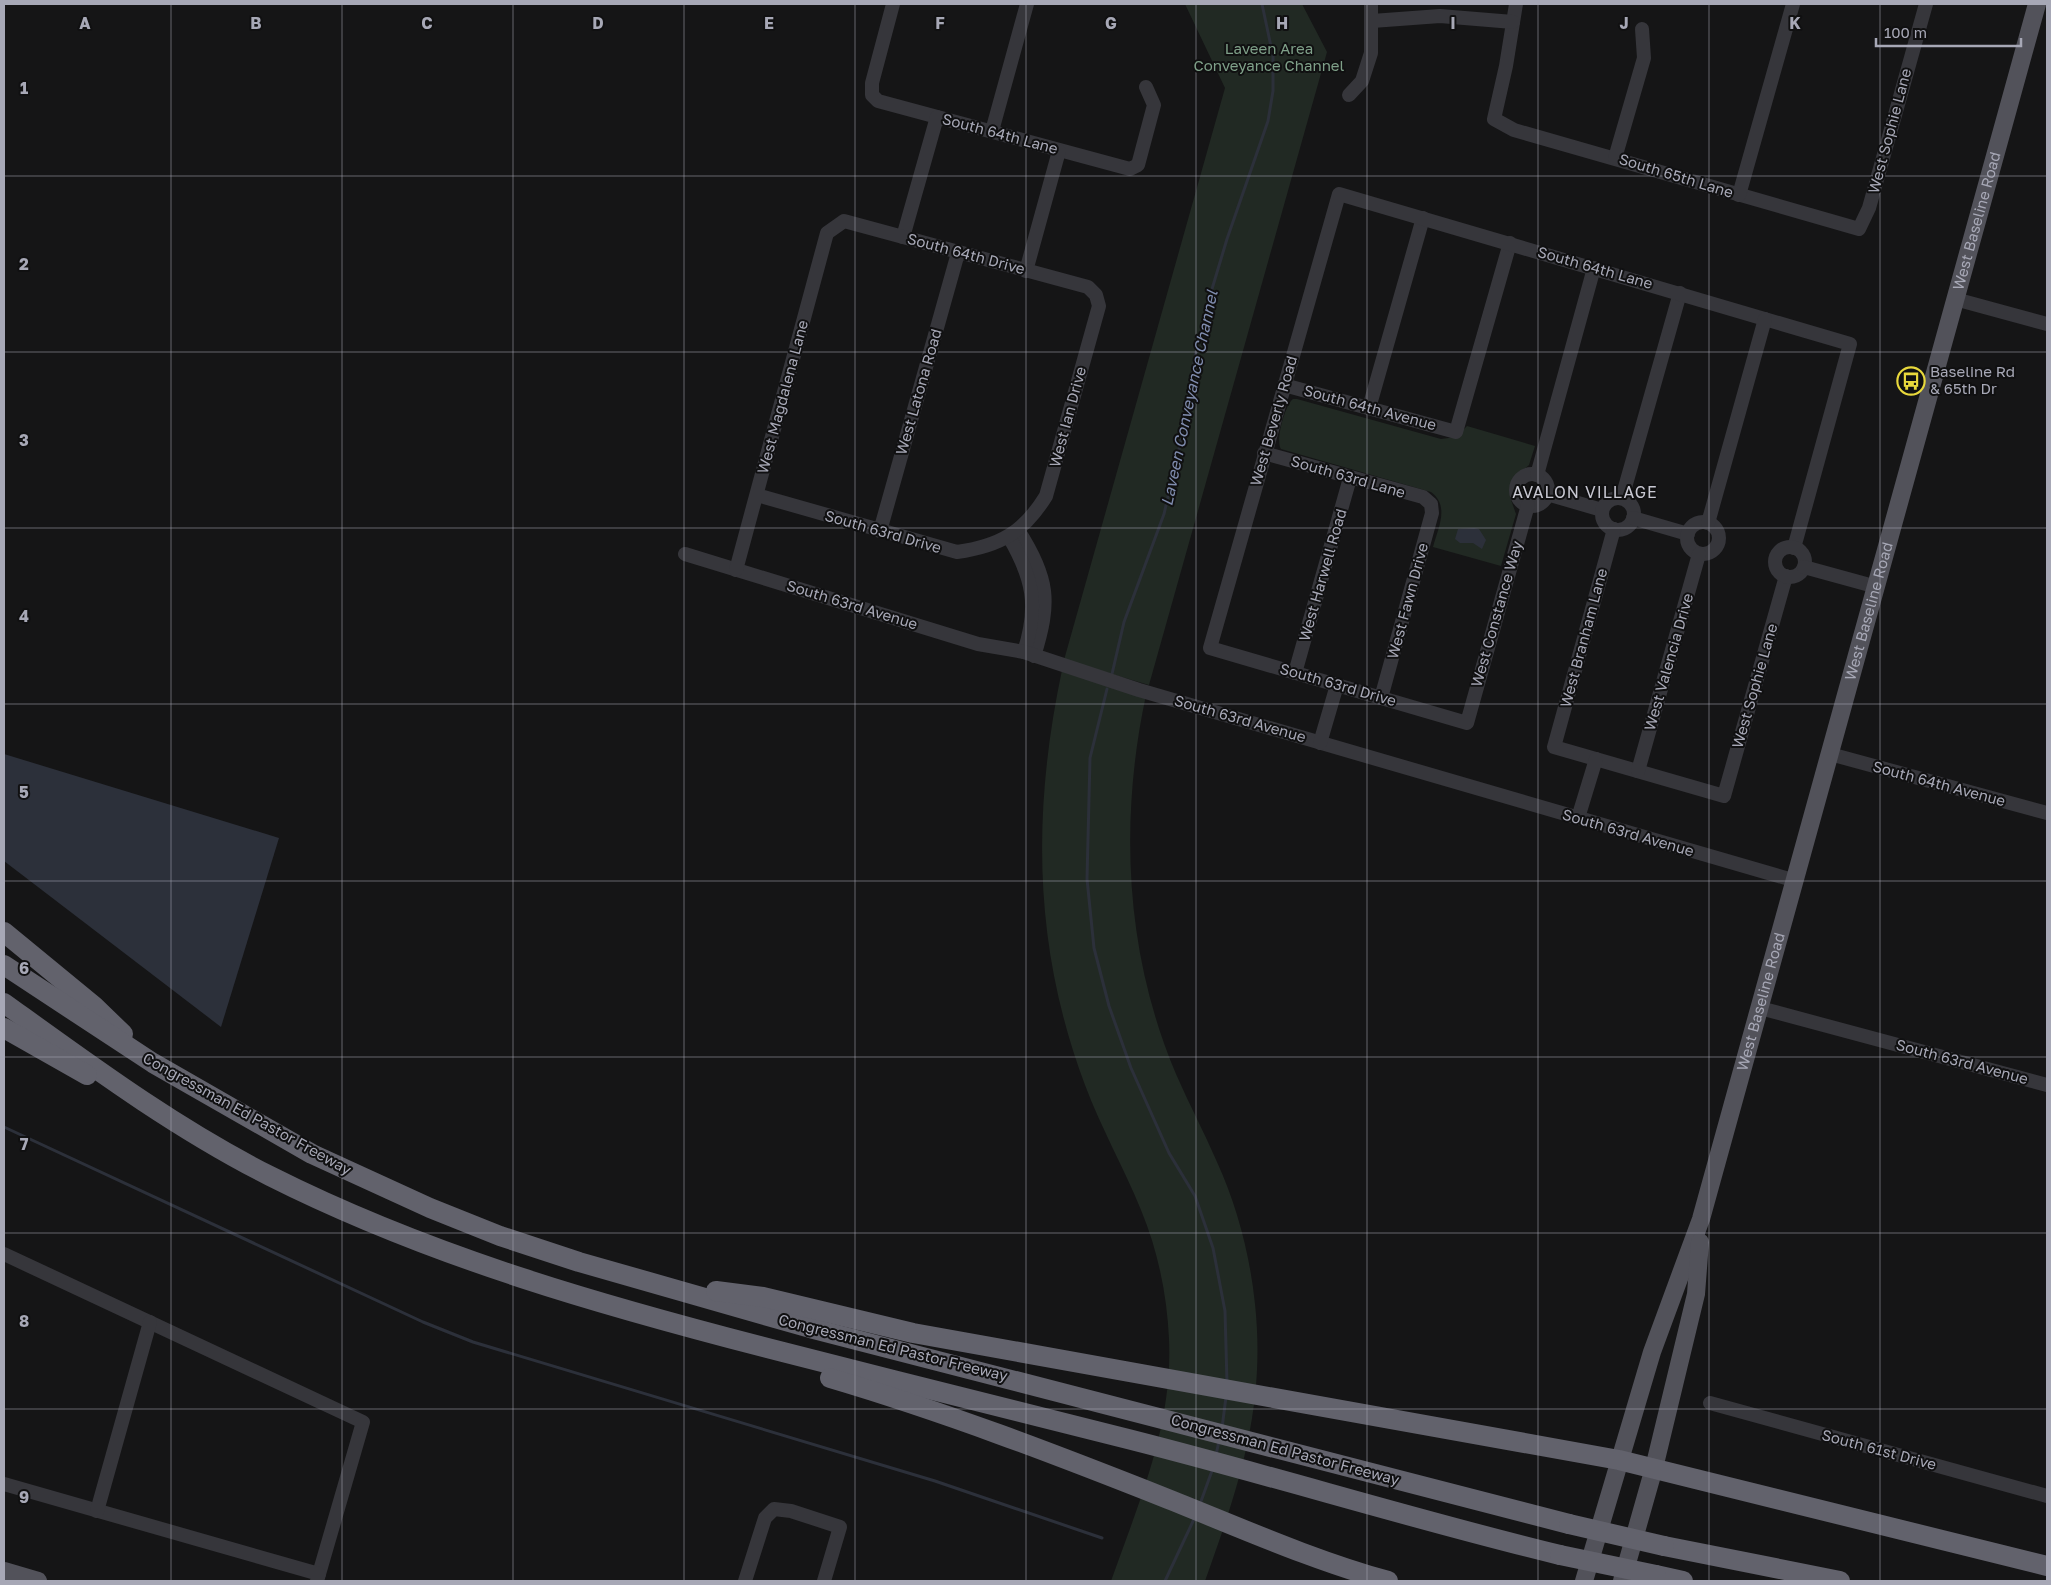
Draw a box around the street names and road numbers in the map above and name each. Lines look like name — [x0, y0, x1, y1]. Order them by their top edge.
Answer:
street label: West Sophie Lane — [1864, 66, 1914, 195]
street label: South 64th Lane — [940, 109, 1060, 157]
street label: South 65th Lane — [1617, 149, 1736, 201]
street label: West Baseline Road — [1948, 150, 2004, 292]
street label: South 64th Drive — [905, 229, 1027, 277]
street label: South 64th Lane — [1536, 242, 1655, 292]
street label: West Magdalena Lane — [753, 318, 811, 476]
street label: West Latona Road — [891, 327, 945, 457]
street label: West Beverly Road — [1246, 354, 1300, 488]
street label: West Ian Drive — [1045, 364, 1089, 469]
street label: South 64th Avenue — [1302, 381, 1439, 434]
street label: South 63rd Lane — [1289, 451, 1408, 501]
street label: South 63rd Drive — [823, 506, 944, 556]
street label: West Harwell Road — [1295, 506, 1350, 643]
street label: West Constance Way — [1467, 538, 1526, 689]
street label: West Fawn Drive — [1383, 540, 1431, 661]
street label: West Baseline Road — [1840, 540, 1896, 682]
street label: West Branham Lane — [1556, 566, 1610, 709]
street label: South 63rd Avenue — [785, 576, 920, 633]
street label: West Valencia Drive — [1640, 591, 1696, 732]
street label: West Sophie Lane — [1728, 621, 1781, 750]
street label: South 63rd Drive — [1278, 659, 1399, 709]
street label: South 63rd Avenue — [1172, 691, 1308, 746]
street label: South 64th Avenue — [1871, 757, 2008, 810]
street label: South 63rd Avenue — [1560, 805, 1696, 860]
street label: West Baseline Road — [1732, 930, 1788, 1073]
street label: South 63rd Avenue — [1894, 1035, 2031, 1087]
street label: Congressman Ed Pastor Freeway — [140, 1048, 355, 1178]
street label: Congressman Ed Pastor Freeway — [777, 1310, 1010, 1384]
street label: Congressman Ed Pastor Freeway — [1169, 1410, 1402, 1488]
street label: South 61st Drive — [1820, 1425, 1939, 1473]

